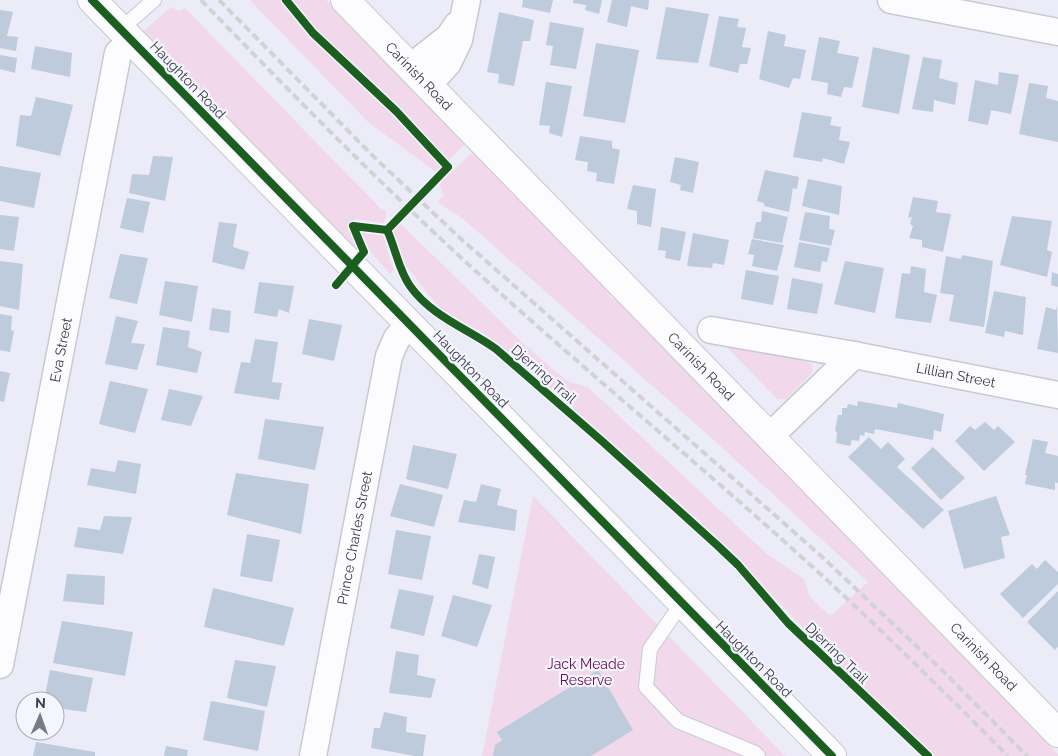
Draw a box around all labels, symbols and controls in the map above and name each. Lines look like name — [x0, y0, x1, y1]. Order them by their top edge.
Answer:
street label: Haughton Road — [147, 38, 229, 122]
street label: Carinish Road — [382, 39, 456, 113]
street label: Eva Street — [47, 316, 75, 384]
street label: Haughton Road — [430, 327, 512, 411]
street label: Carinish Road — [665, 329, 738, 404]
street label: Djerring Trail — [508, 341, 580, 407]
street label: Lillian Street — [915, 359, 997, 391]
street label: Prince Charles Street — [334, 469, 375, 606]
street label: Haughton Road — [713, 618, 795, 700]
street label: Djerring Trail — [802, 619, 872, 687]
street label: Carinish Road — [947, 619, 1020, 694]
park label: Jack Meade Reserve — [547, 656, 625, 688]
north arrow — [15, 691, 65, 741]
text: N — [35, 695, 46, 711]

